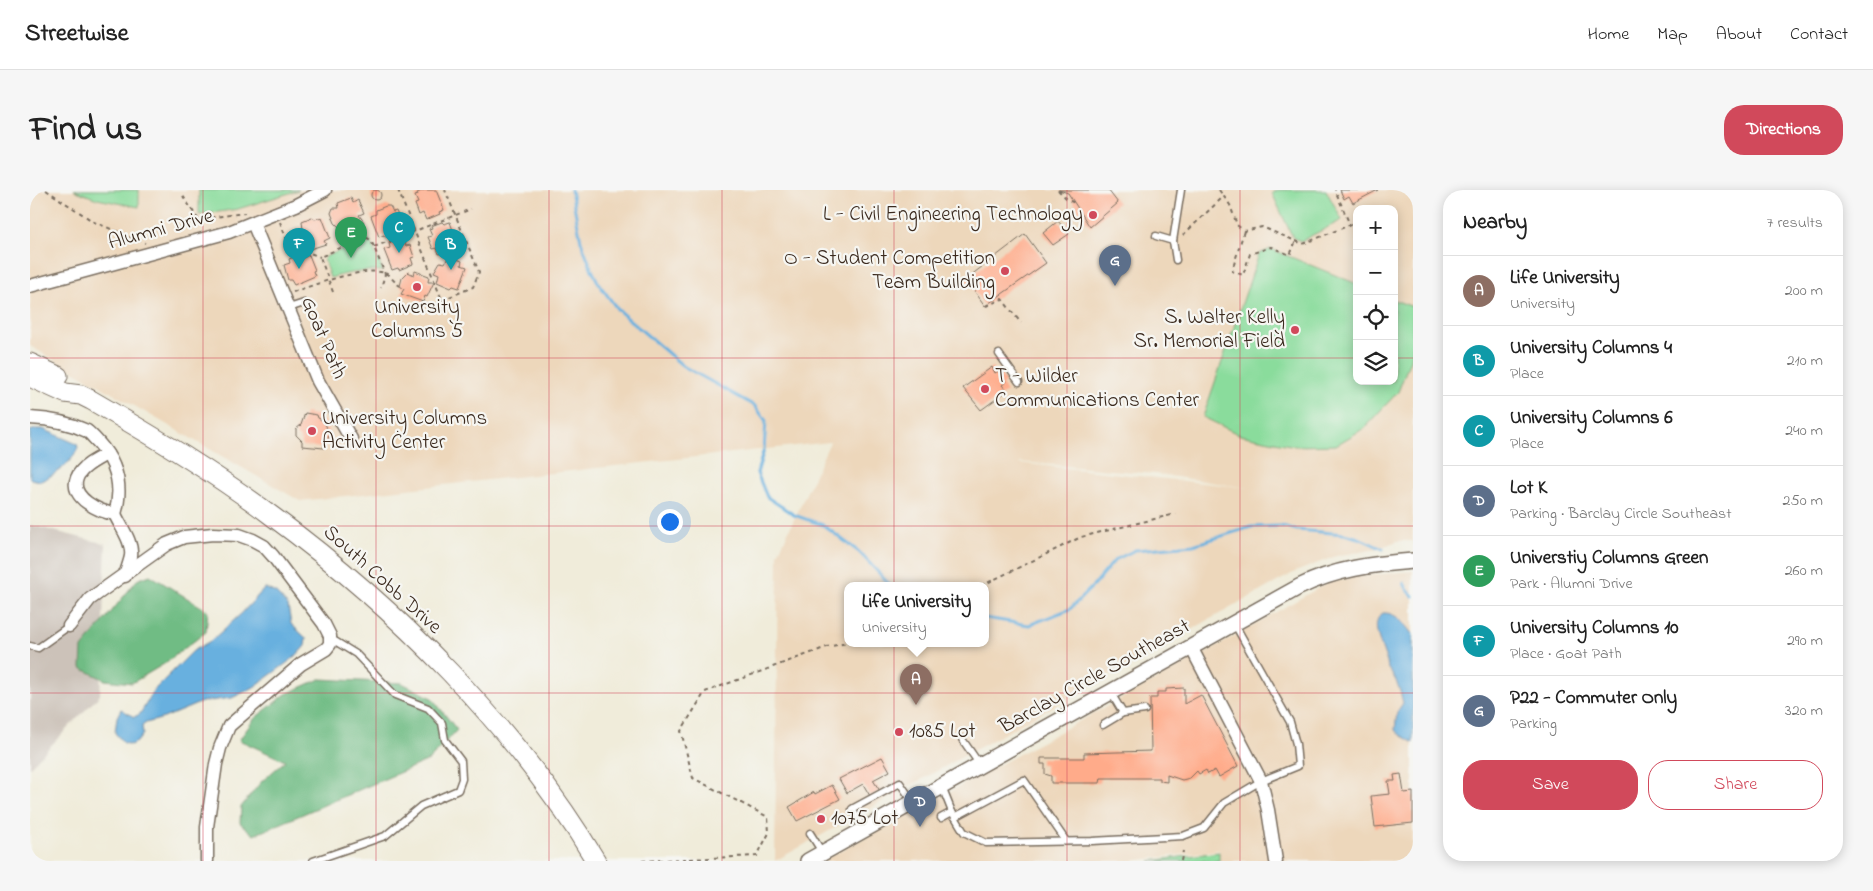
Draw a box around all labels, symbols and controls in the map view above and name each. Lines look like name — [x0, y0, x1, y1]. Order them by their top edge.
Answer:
text: Streetwise — [25, 17, 129, 52]
text: Home — [1588, 22, 1629, 48]
text: Map — [1657, 22, 1688, 48]
text: About — [1716, 22, 1762, 48]
text: Contact — [1790, 22, 1848, 48]
text: Find us — [30, 105, 142, 156]
button: Directions — [1724, 105, 1843, 155]
place label: L - Civil Engineering Technology — [823, 200, 1083, 232]
street label: Alumni Drive — [105, 201, 218, 258]
map controls — [1353, 205, 1398, 385]
button: + — [1353, 205, 1398, 250]
text: Nearby — [1463, 208, 1527, 238]
marker: L - Civil Engineering Technology — [1087, 209, 1099, 221]
text: 7 results — [1767, 211, 1823, 235]
pin: C — [383, 212, 415, 253]
pin: E — [335, 217, 367, 258]
pin: F — [283, 228, 315, 269]
pin: B — [435, 229, 467, 270]
place label: O - Student Competition Team Building — [784, 244, 995, 300]
pin: G — [1099, 245, 1131, 286]
button: − — [1353, 250, 1398, 295]
marker: O - Student Competition Team Building — [999, 265, 1011, 277]
text: Life University — [1510, 265, 1620, 292]
text: A — [1474, 279, 1484, 303]
text: 200 m — [1785, 279, 1823, 303]
marker: University Columns 5 — [411, 281, 423, 293]
street label: Goat Path — [292, 292, 354, 384]
text: University — [1510, 292, 1575, 316]
place label: University Columns 5 — [371, 293, 463, 347]
button: locate — [1353, 295, 1398, 340]
place label: S. Walter Kelly Sr. Memorial Field — [1134, 303, 1285, 357]
marker: S. Walter Kelly Sr. Memorial Field — [1289, 324, 1301, 336]
text: University Columns 4 — [1510, 335, 1672, 362]
button: layers — [1353, 340, 1398, 385]
text: B — [1474, 349, 1484, 373]
text: 210 m — [1787, 349, 1823, 373]
place label: T - Wilder Communications Center — [995, 362, 1200, 416]
text: Place — [1510, 362, 1544, 386]
marker: T - Wilder Communications Center — [979, 383, 991, 395]
place label: University Columns Activity Center — [322, 404, 487, 460]
text: University Columns 6 — [1510, 405, 1673, 432]
text: C — [1475, 419, 1483, 443]
text: 240 m — [1785, 419, 1823, 443]
marker: University Columns Activity Center — [306, 425, 318, 437]
text: Place — [1510, 432, 1544, 456]
text: Lot K — [1510, 475, 1547, 502]
text: D — [1473, 489, 1485, 513]
text: 250 m — [1783, 489, 1823, 513]
text: Parking · Barclay Circle Southeast — [1510, 502, 1732, 526]
your location — [657, 509, 683, 535]
street label: South Cobb Drive — [316, 518, 449, 642]
text: Universtiy Columns Green — [1510, 545, 1708, 572]
text: E — [1474, 559, 1484, 583]
text: 260 m — [1785, 559, 1823, 583]
text: Park · Alumni Drive — [1510, 572, 1633, 596]
popup — [844, 582, 989, 647]
text: Life University — [862, 589, 971, 616]
street label: Barclay Circle Southeast — [993, 612, 1197, 744]
text: University Columns 10 — [1510, 615, 1678, 642]
text: University — [862, 616, 927, 640]
text: F — [1474, 629, 1484, 653]
text: 290 m — [1787, 629, 1823, 653]
text: Place · Goat Path — [1510, 642, 1622, 666]
pin: A — [900, 664, 932, 705]
text: P22 - Commuter Only — [1510, 685, 1677, 712]
text: G — [1474, 699, 1484, 723]
text: 320 m — [1785, 699, 1823, 723]
text: Parking — [1510, 712, 1557, 736]
place label: 1085 Lot — [909, 717, 976, 747]
marker: 1085 Lot — [893, 726, 905, 738]
button: Save — [1463, 760, 1638, 810]
button: Share — [1648, 760, 1823, 810]
pin: D — [904, 786, 936, 827]
place label: 1075 Lot — [831, 804, 898, 834]
marker: 1075 Lot — [815, 813, 827, 825]

